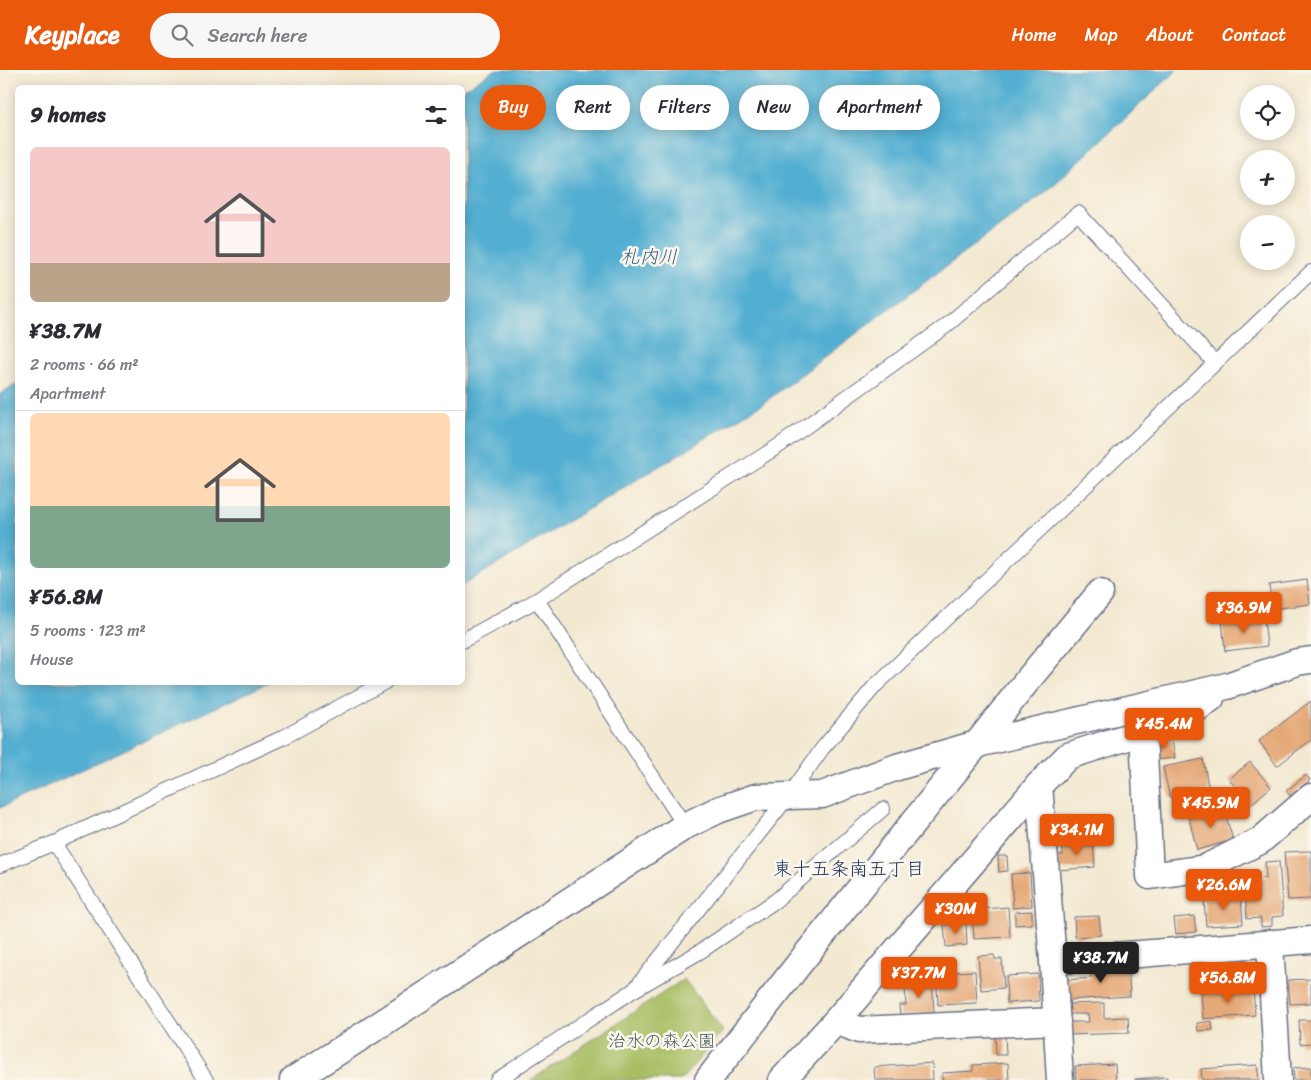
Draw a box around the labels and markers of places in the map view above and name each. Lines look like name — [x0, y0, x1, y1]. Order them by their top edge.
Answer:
pin: ¥36.9M — [1203, 592, 1285, 634]
pin: ¥45.4M — [1123, 708, 1205, 750]
pin: ¥45.9M — [1170, 786, 1252, 829]
pin: ¥34.1M — [1036, 814, 1118, 856]
pin: ¥26.6M — [1183, 868, 1265, 911]
pin: ¥30M — [926, 892, 986, 935]
pin: ¥38.7M — [1060, 942, 1142, 984]
pin: ¥37.7M — [878, 956, 960, 999]
pin: ¥56.8M — [1187, 962, 1269, 1004]

